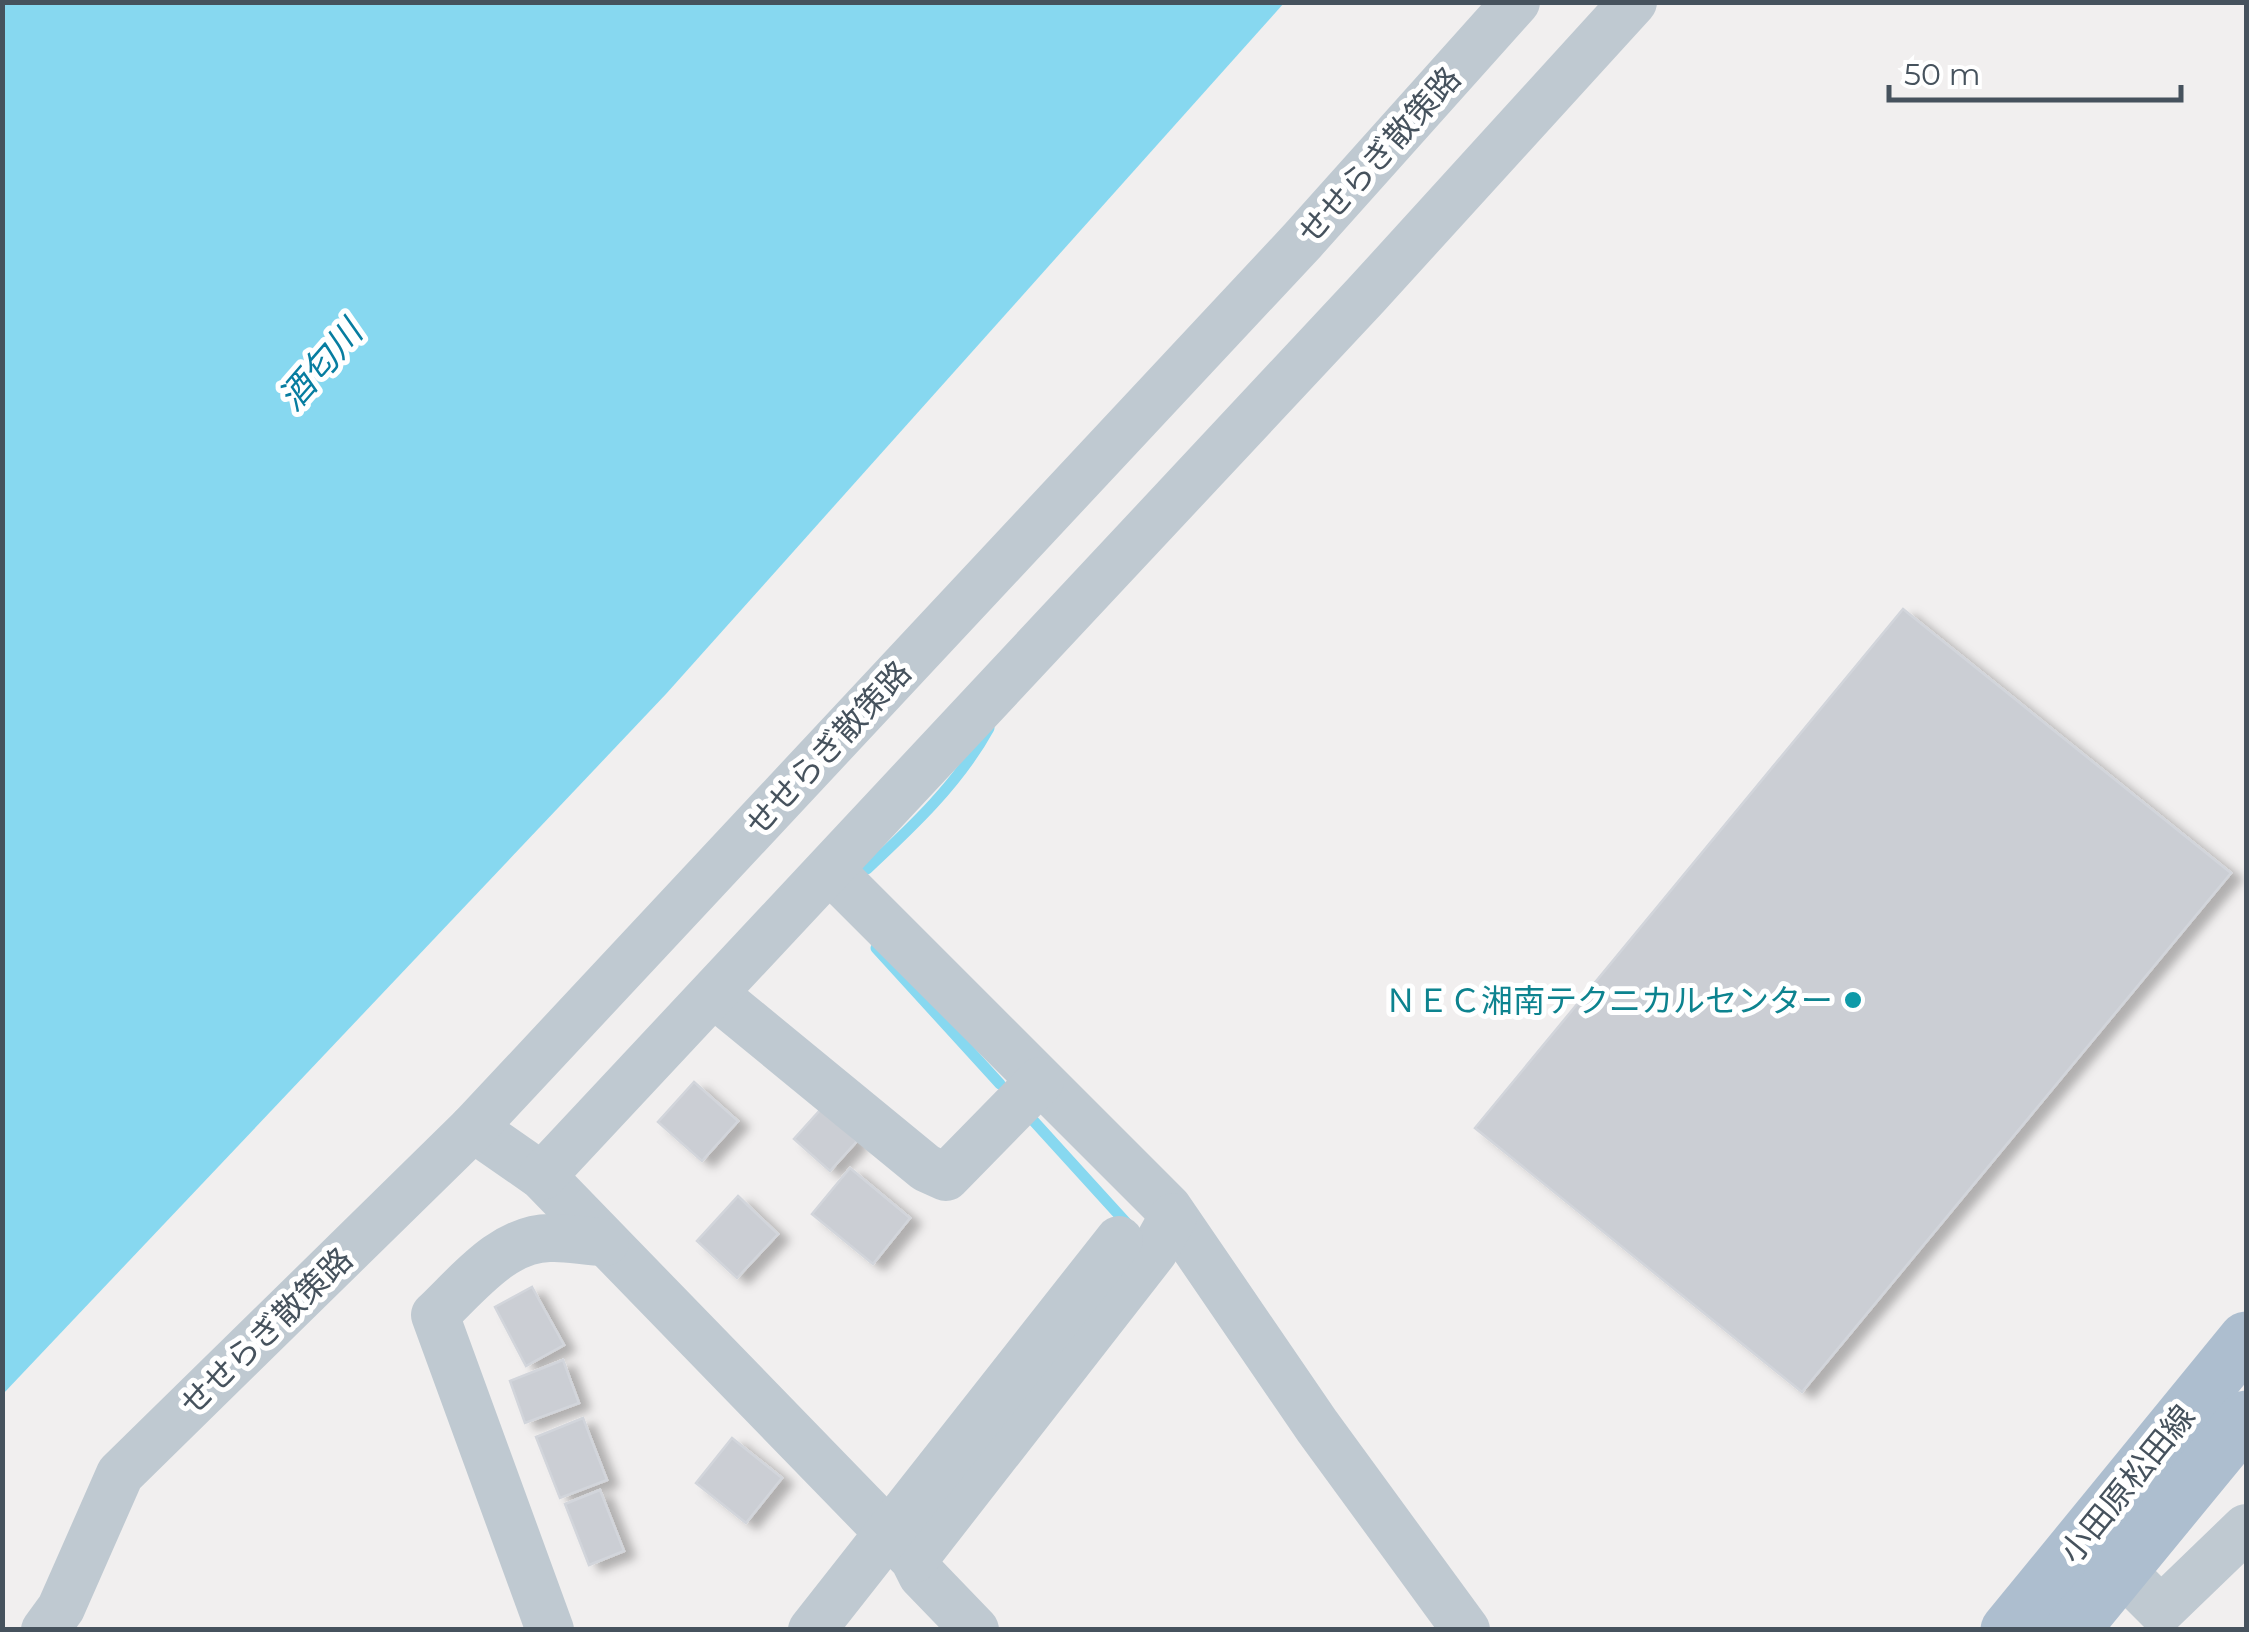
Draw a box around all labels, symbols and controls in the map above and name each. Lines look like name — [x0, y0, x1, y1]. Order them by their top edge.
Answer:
scale bar — [1889, 40, 2182, 102]
text: 50 m — [1904, 56, 1981, 93]
street label: せせらぎ散策路 — [1290, 59, 1468, 251]
water label: 酒匂川 — [269, 308, 373, 419]
street label: せせらぎ散策路 — [737, 653, 919, 843]
place label: ＮＥＣ湘南テクニカルセンター — [1385, 981, 1833, 1020]
marker: ＮＥＣ湘南テクニカルセンター — [1842, 989, 1864, 1011]
street label: せせらぎ散策路 — [172, 1239, 360, 1423]
street label: 小田原松田線 — [2051, 1397, 2203, 1571]

